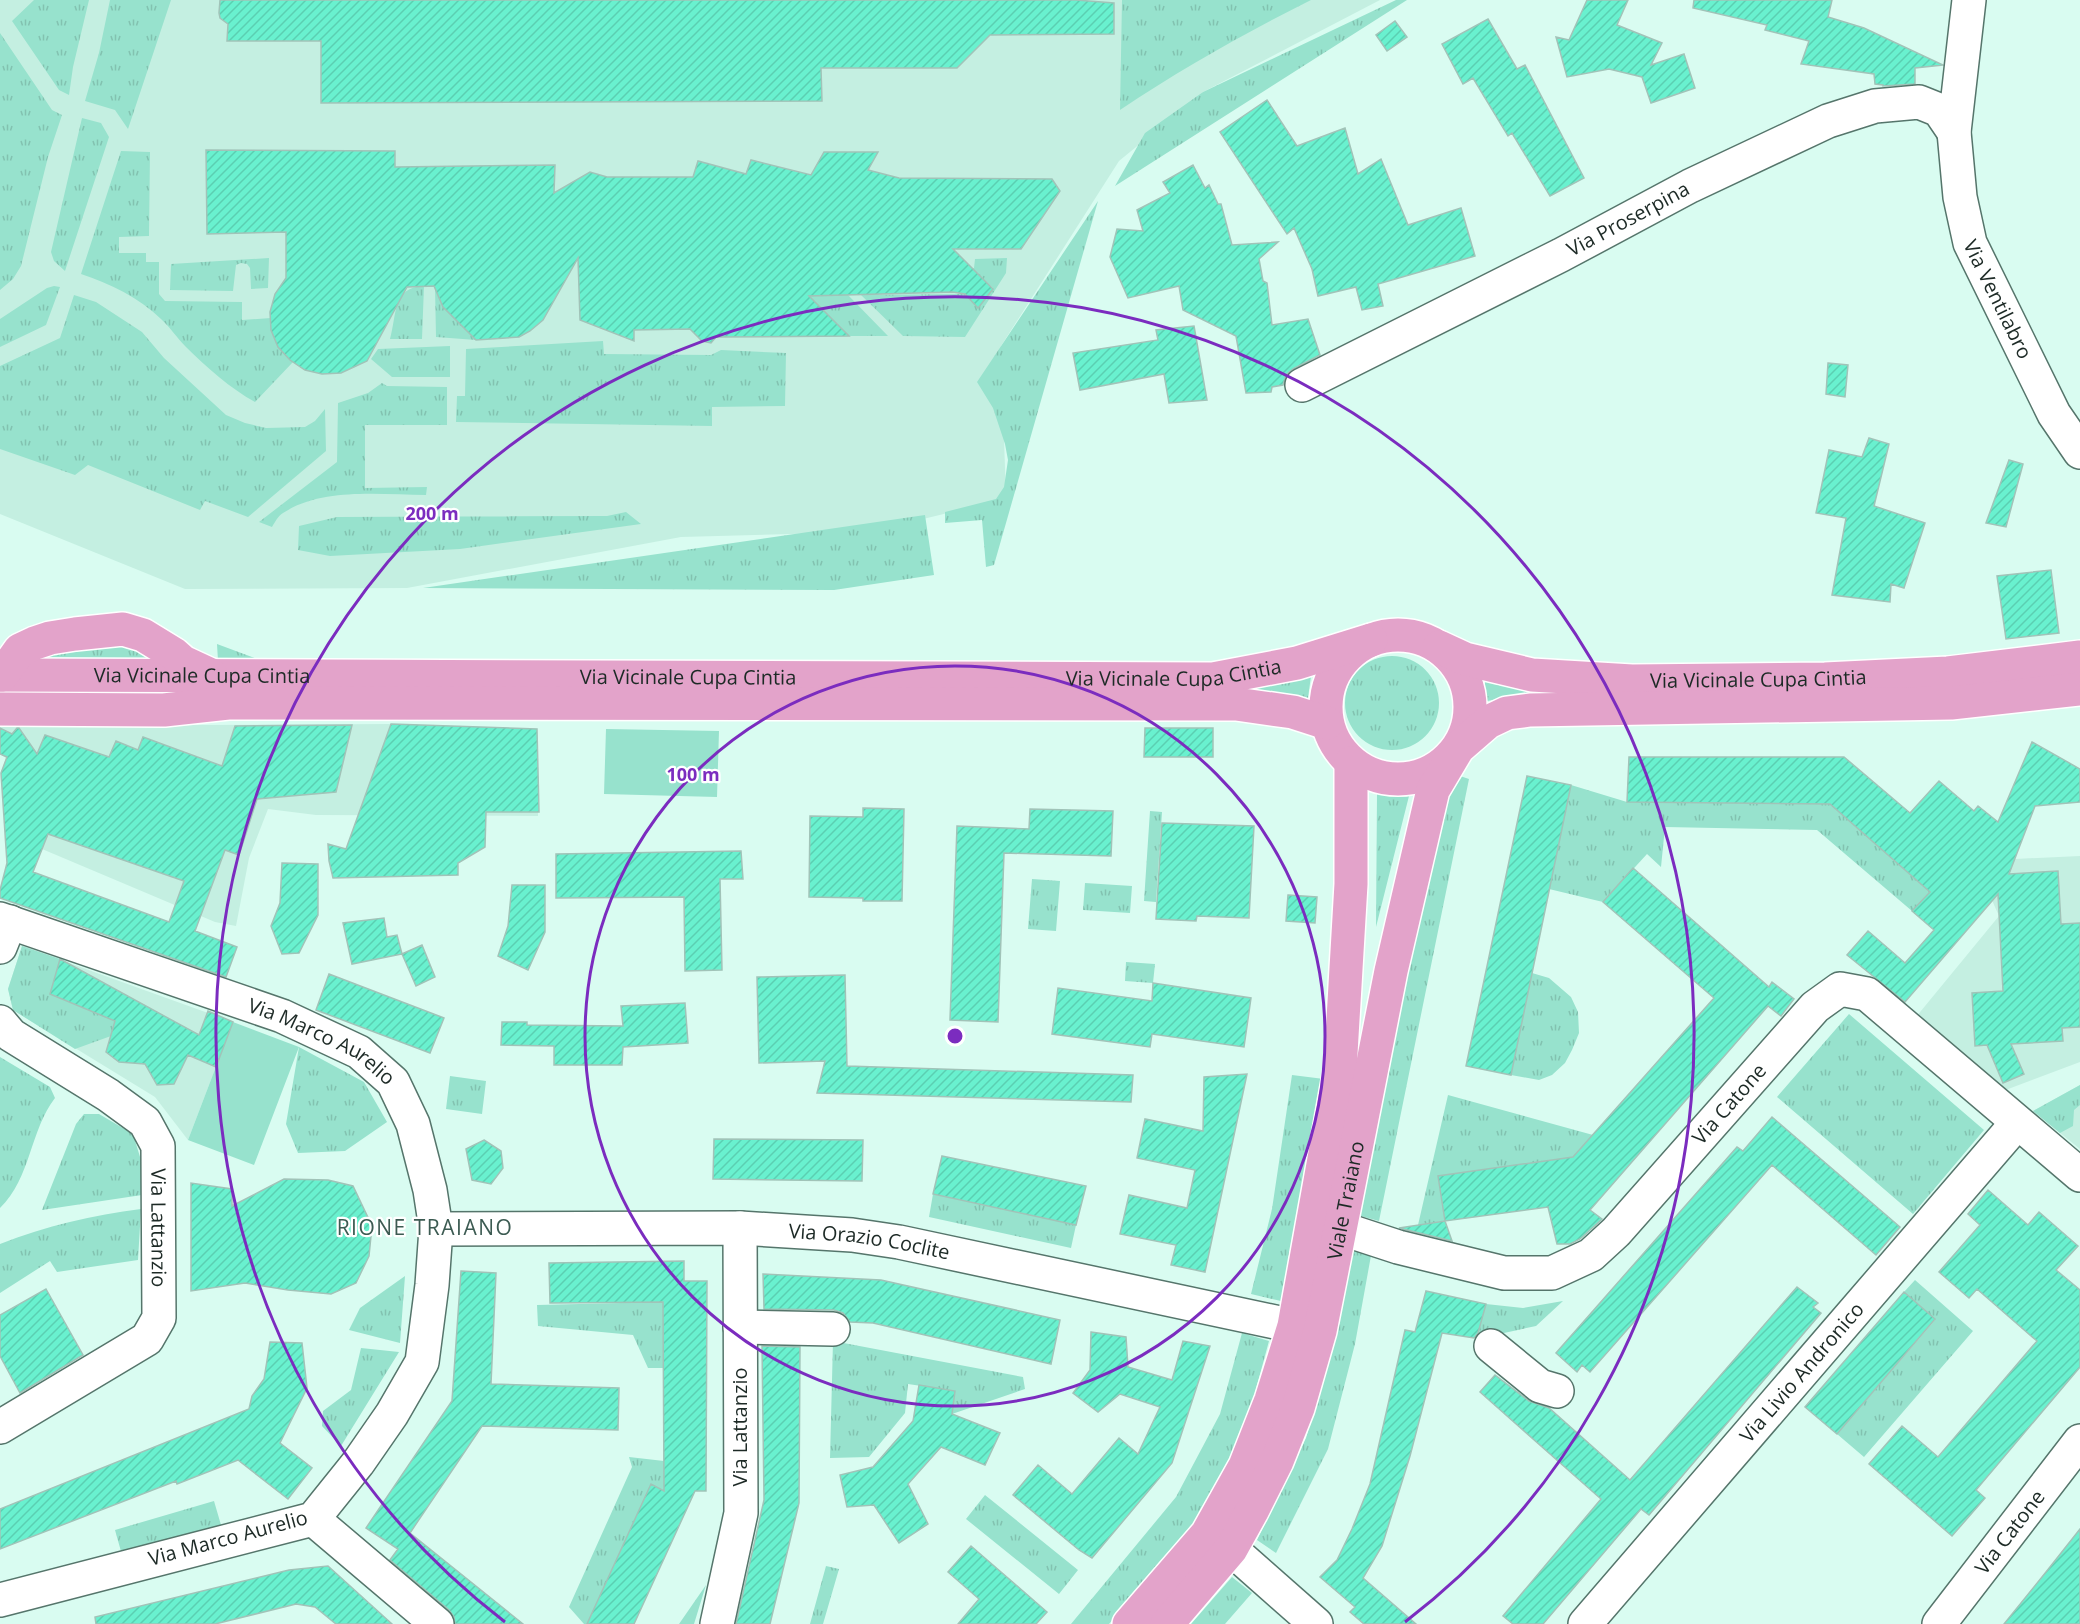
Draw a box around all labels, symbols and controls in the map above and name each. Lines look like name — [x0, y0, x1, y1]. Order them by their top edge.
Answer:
street label: Via Proserpina — [1562, 175, 1694, 262]
street label: Via Ventilabro — [1957, 235, 2039, 363]
text: 200 m — [405, 501, 459, 525]
street label: Via Vicinale Cupa Cintia — [1066, 652, 1283, 692]
street label: Via Vicinale Cupa Cintia — [94, 661, 310, 689]
street label: Via Vicinale Cupa Cintia — [580, 663, 796, 691]
street label: Via Vicinale Cupa Cintia — [1650, 663, 1867, 694]
text: 100 m — [666, 762, 720, 786]
street label: Via Marco Aurelio — [244, 991, 401, 1091]
centre of rings — [945, 1026, 965, 1046]
street label: Via Catone — [1686, 1057, 1772, 1150]
street label: Viale Traiano — [1320, 1139, 1370, 1262]
street label: Via Lattanzio — [145, 1168, 173, 1287]
district label: RIONE TRAIANO — [337, 1213, 513, 1241]
street label: Via Orazio Coclite — [788, 1217, 952, 1265]
street label: Via Livio Andronico — [1733, 1296, 1870, 1448]
street label: Via Lattanzio — [726, 1368, 753, 1486]
street label: Via Catone — [1968, 1484, 2051, 1580]
street label: Via Marco Aurelio — [145, 1503, 310, 1572]

